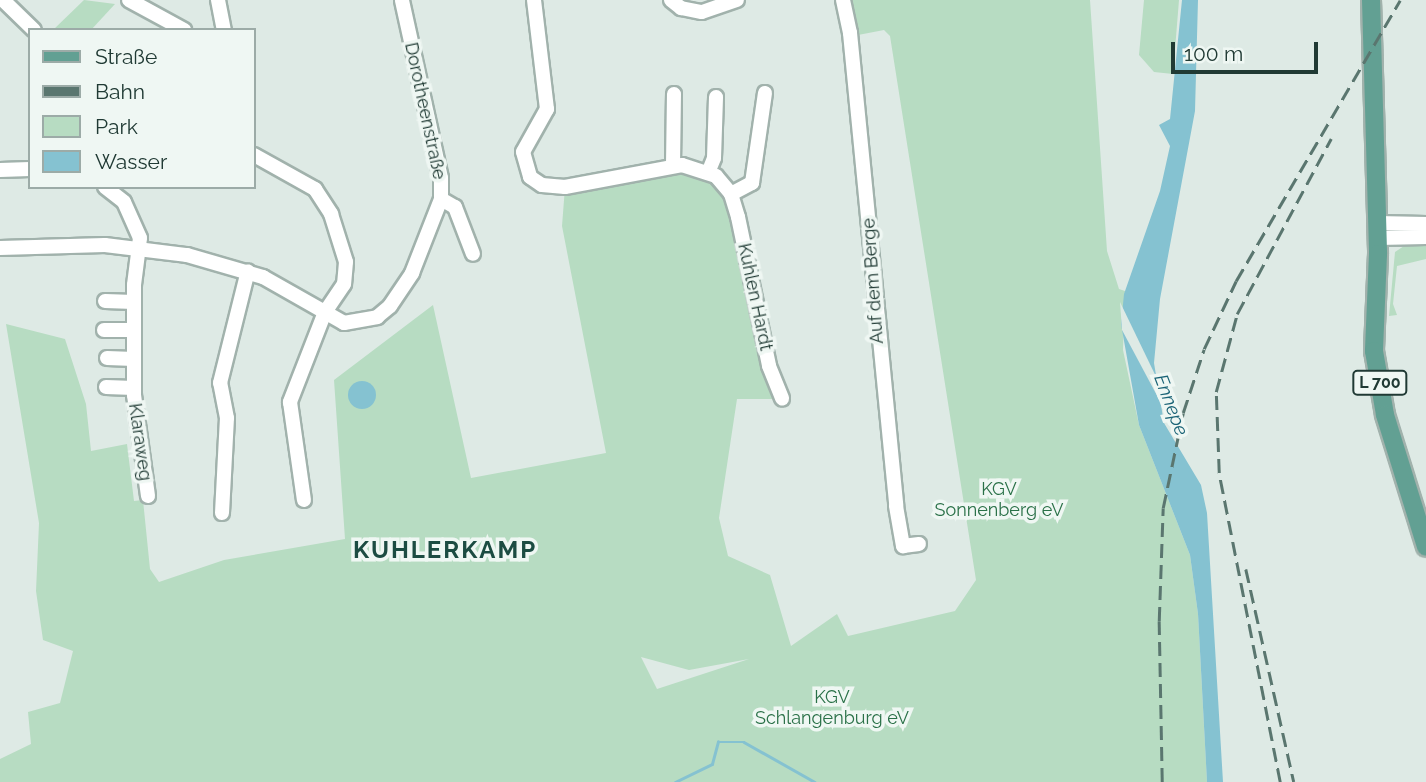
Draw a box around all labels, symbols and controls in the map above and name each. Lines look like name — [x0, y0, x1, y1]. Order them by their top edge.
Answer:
legend — [28, 28, 256, 189]
scale bar — [1174, 28, 1321, 72]
street label: Dorotheenstraße — [400, 40, 450, 182]
text: 100 m — [1184, 41, 1243, 66]
text: Straße — [95, 44, 157, 69]
text: Bahn — [95, 79, 145, 104]
text: Park — [95, 114, 138, 139]
text: Wasser — [95, 149, 167, 174]
street label: Auf dem Berge — [858, 217, 888, 345]
street label: Kuhlen Hardt — [733, 241, 777, 353]
road number: L 700 — [1352, 370, 1408, 396]
water label: Ennepe — [1149, 371, 1193, 439]
street label: Klaraweg — [124, 402, 156, 482]
park label: KGV Sonnenberg eV — [935, 479, 1063, 522]
district label: KUHLERKAMP — [354, 536, 536, 564]
park label: KGV Schlangenburg eV — [755, 687, 909, 730]

